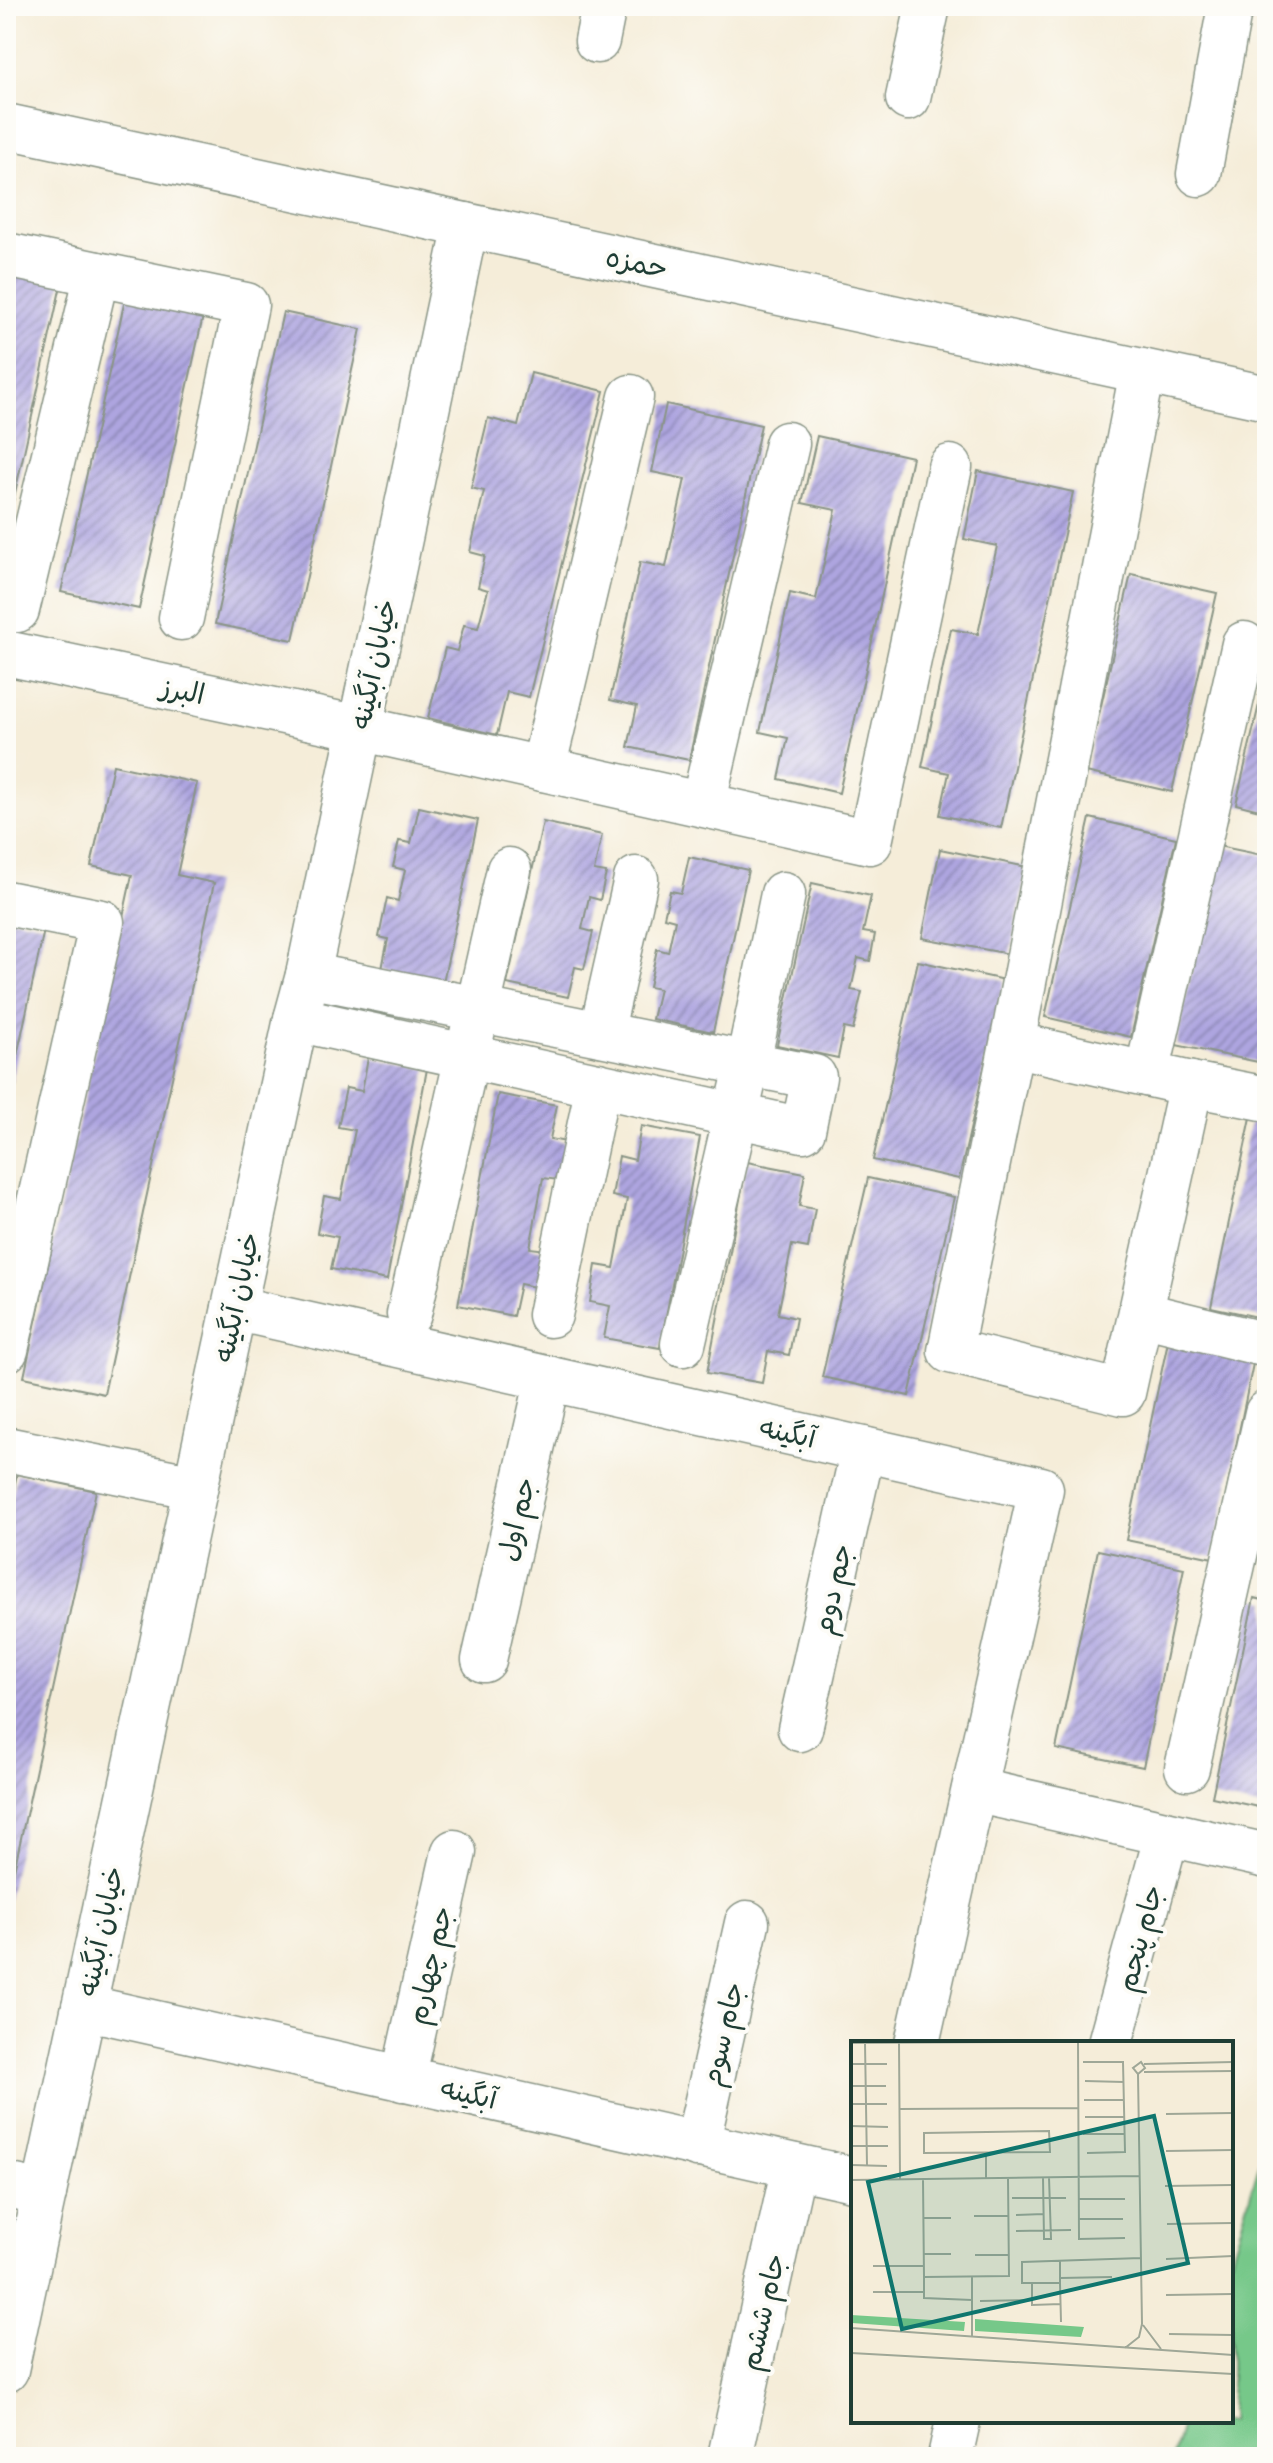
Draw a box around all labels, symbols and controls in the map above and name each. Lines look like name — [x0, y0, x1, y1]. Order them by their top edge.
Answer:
street label: حمزه — [602, 240, 671, 287]
street label: خیابان آبگینه — [344, 596, 405, 733]
street label: البرز — [156, 669, 208, 713]
street label: خیابان آبگینه — [207, 1229, 268, 1366]
street label: آبگینه — [756, 1410, 820, 1457]
street label: جم اول — [491, 1474, 547, 1565]
street label: جم دوم — [806, 1541, 864, 1639]
street label: خیابان آبگینه — [71, 1863, 132, 2000]
street label: جام پنجم — [1109, 1881, 1174, 1997]
street label: جم چهارم — [400, 1903, 464, 2029]
street label: جام سوم — [694, 1979, 755, 2091]
inset map — [851, 2041, 1233, 2423]
street label: آبگینه — [437, 2071, 501, 2118]
street label: جام ششم — [733, 2250, 797, 2375]

